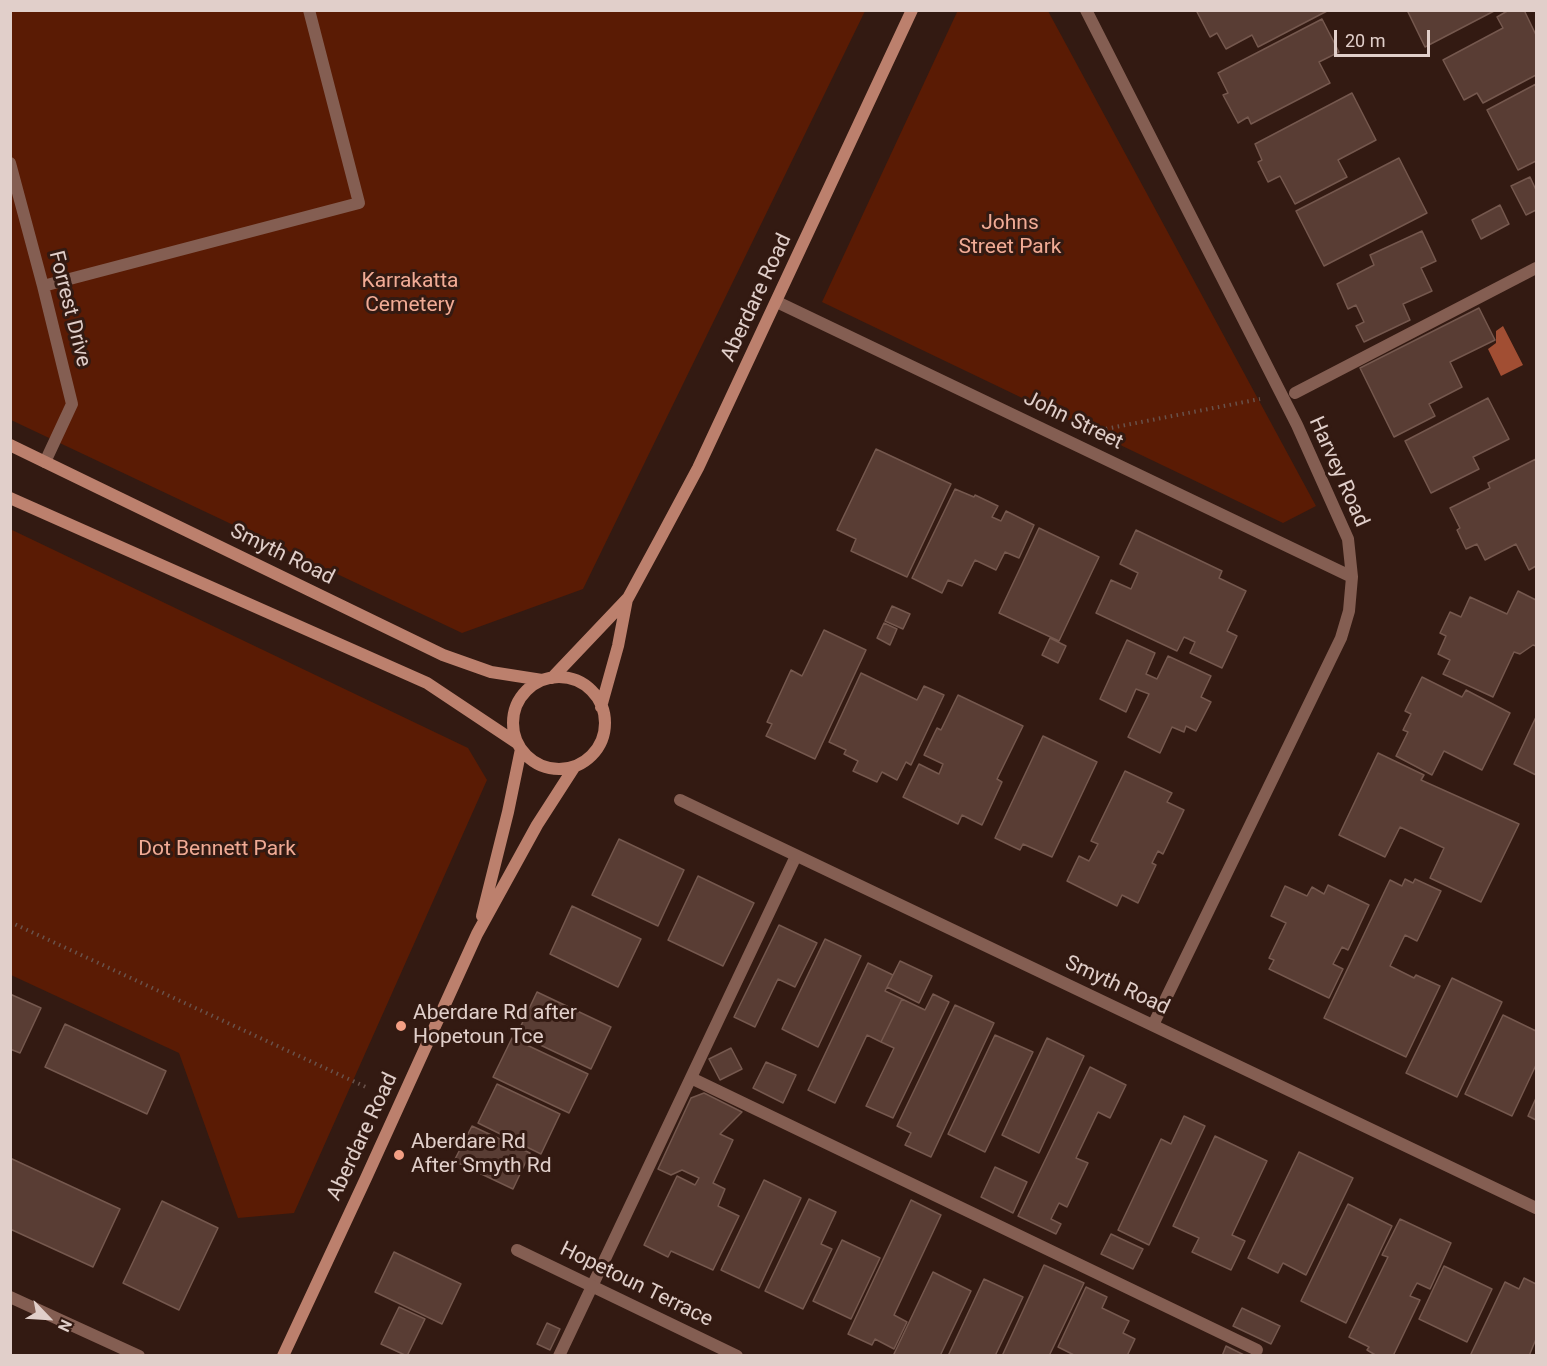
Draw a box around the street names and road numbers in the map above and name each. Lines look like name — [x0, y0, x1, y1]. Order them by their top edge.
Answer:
street label: Aberdare Road — [716, 230, 798, 366]
street label: Forrest Drive — [42, 248, 96, 370]
street label: John Street — [1019, 386, 1127, 456]
street label: Harvey Road — [1302, 413, 1374, 531]
street label: Smyth Road — [226, 519, 338, 591]
street label: Smyth Road — [1061, 951, 1173, 1021]
street label: Aberdare Road — [322, 1069, 404, 1205]
street label: Hopetoun Terrace — [555, 1237, 717, 1333]

